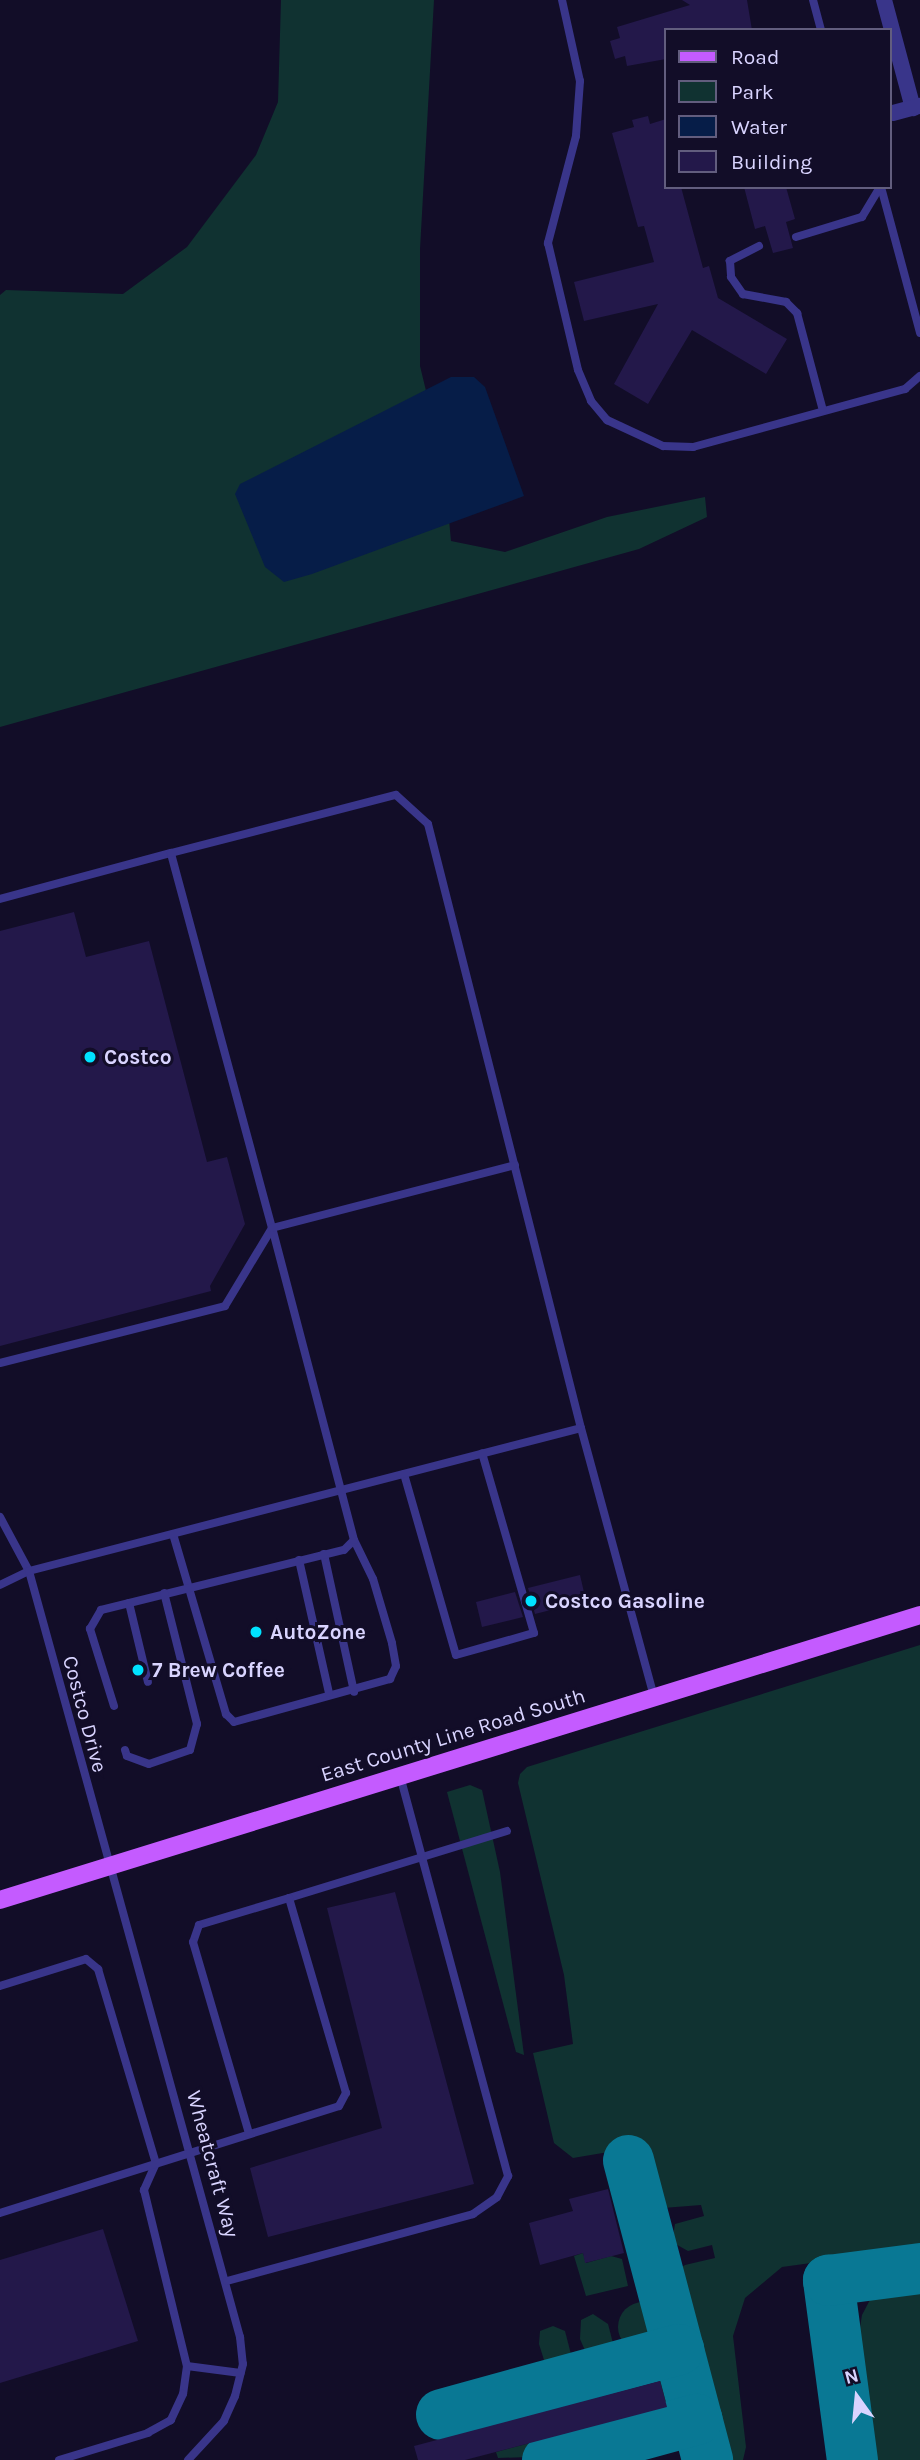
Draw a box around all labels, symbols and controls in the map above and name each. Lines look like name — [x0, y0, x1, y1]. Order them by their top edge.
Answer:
legend — [664, 28, 892, 189]
text: Road — [731, 45, 779, 69]
text: Park — [731, 80, 774, 104]
text: Water — [731, 115, 787, 139]
text: Building — [731, 150, 812, 174]
place label: Costco — [104, 1044, 172, 1070]
marker: Costco — [82, 1049, 98, 1065]
place label: Costco Gasoline — [545, 1588, 705, 1614]
marker: Costco Gasoline — [523, 1593, 539, 1609]
place label: AutoZone — [270, 1619, 366, 1645]
marker: AutoZone — [248, 1624, 264, 1640]
street label: Costco Drive — [57, 1653, 113, 1775]
place label: 7 Brew Coffee — [152, 1657, 285, 1683]
marker: 7 Brew Coffee — [130, 1662, 146, 1678]
street label: East County Line Road South — [318, 1683, 588, 1787]
street label: Wheatcraft Way — [181, 2088, 245, 2240]
north arrow — [822, 2362, 892, 2432]
text: N — [842, 2364, 861, 2389]

